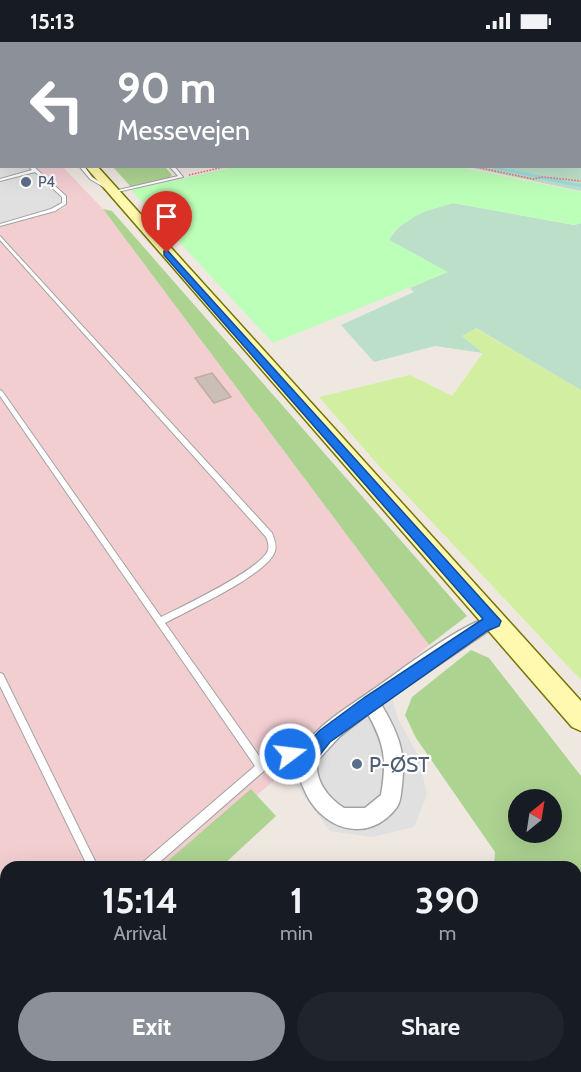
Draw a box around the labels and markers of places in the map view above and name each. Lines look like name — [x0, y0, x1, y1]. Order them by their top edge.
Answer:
place label: P4 — [38, 173, 55, 191]
marker: P4 — [19, 175, 33, 189]
pin — [141, 191, 192, 253]
place label: P-ØST — [369, 752, 430, 777]
marker: P-ØST — [350, 757, 364, 771]

